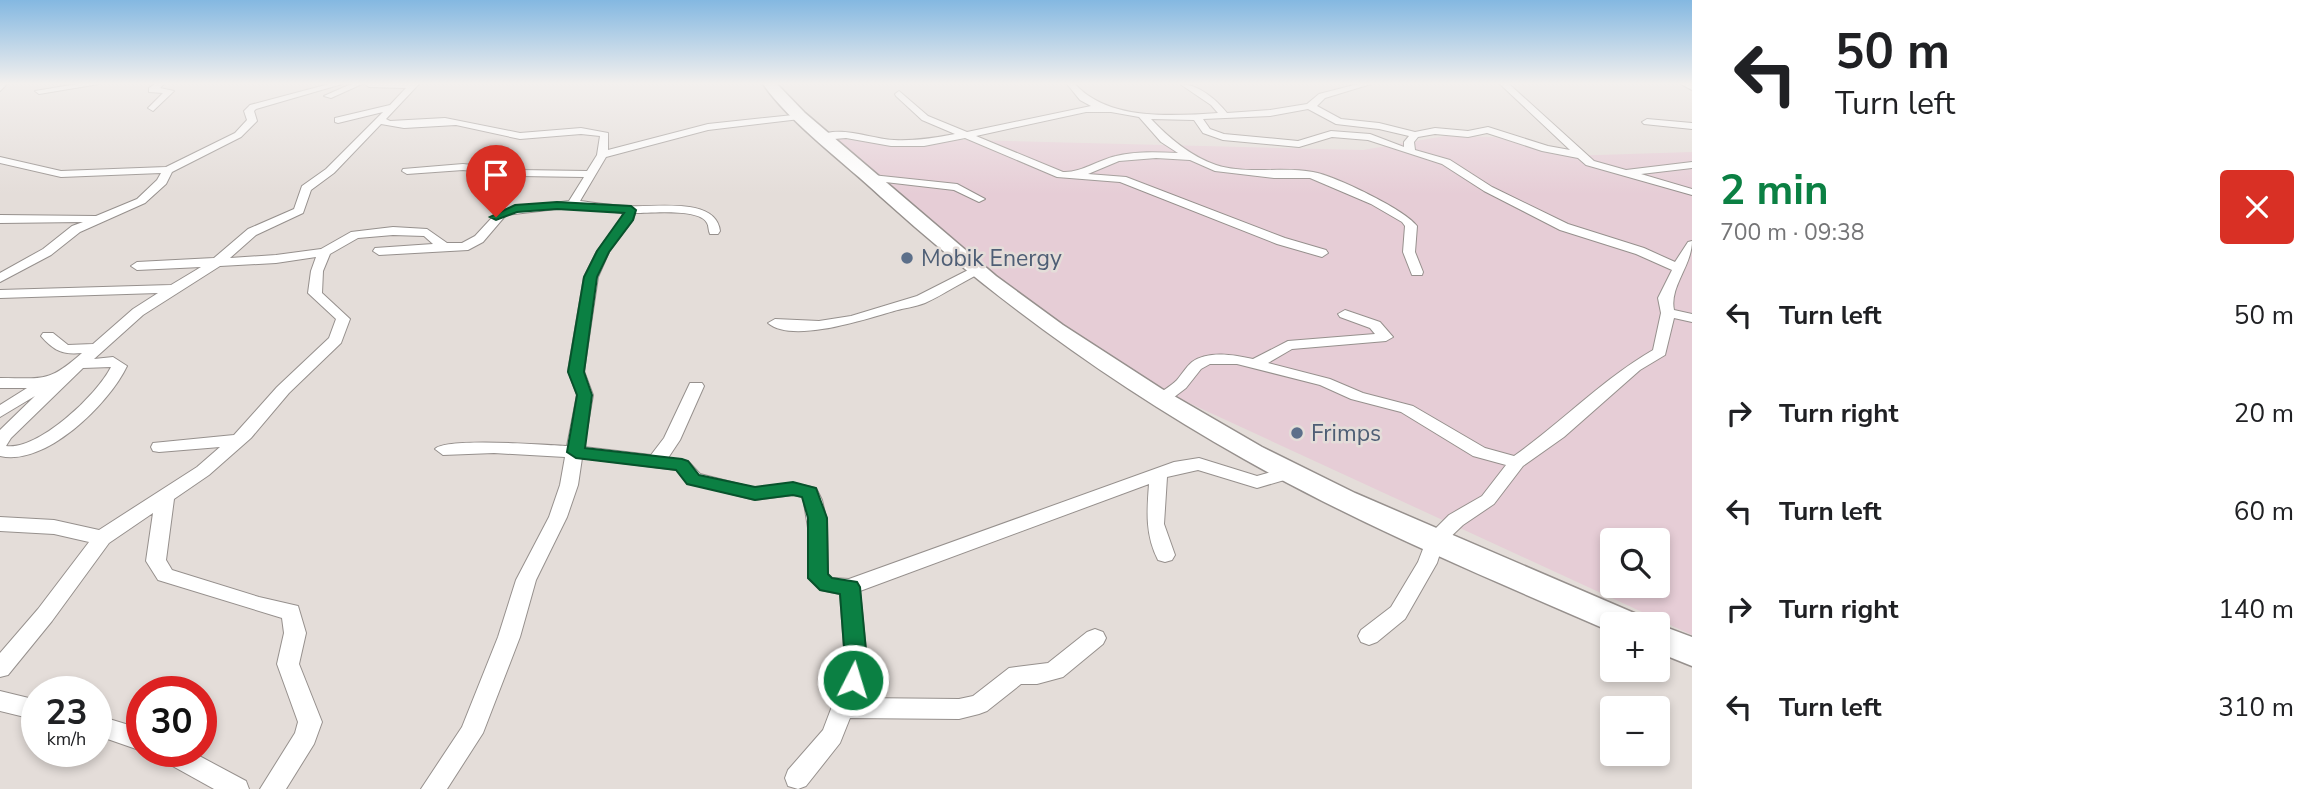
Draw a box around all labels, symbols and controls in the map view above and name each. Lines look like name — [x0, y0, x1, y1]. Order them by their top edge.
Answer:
text: 50 m — [1835, 18, 1950, 85]
icon: left — [1720, 28, 1811, 119]
text: Turn left — [1835, 82, 1955, 125]
pin — [466, 145, 526, 217]
icon: arrive — [477, 156, 515, 194]
text: 2 min — [1720, 162, 1829, 219]
button: close — [2220, 170, 2294, 244]
text: 700 m · 09:38 — [1720, 217, 1865, 248]
place label: Mobik Energy — [921, 243, 1062, 274]
marker: Mobik Energy — [899, 250, 915, 266]
icon: left — [1720, 296, 1758, 334]
text: Turn left — [1779, 298, 1882, 333]
text: 50 m — [2234, 298, 2294, 333]
icon: right — [1720, 394, 1758, 432]
text: Turn right — [1779, 396, 1898, 431]
text: 20 m — [2234, 396, 2294, 431]
place label: Frimps — [1311, 418, 1381, 449]
marker: Frimps — [1289, 425, 1305, 441]
icon: left — [1720, 492, 1758, 530]
text: Turn left — [1779, 494, 1882, 529]
text: 60 m — [2234, 494, 2294, 529]
map controls — [1600, 528, 1670, 766]
button: search — [1600, 528, 1670, 598]
icon: right — [1720, 590, 1758, 628]
text: Turn right — [1779, 592, 1898, 627]
text: 140 m — [2218, 592, 2294, 627]
button: + — [1600, 612, 1670, 682]
position arrow — [816, 643, 890, 717]
speed limit sign: 30 — [126, 676, 217, 767]
icon: left — [1720, 688, 1758, 726]
text: 23 — [45, 689, 88, 736]
text: Turn left — [1779, 690, 1882, 725]
text: 310 m — [2218, 690, 2294, 725]
button: − — [1600, 696, 1670, 766]
text: km/h — [47, 727, 86, 751]

